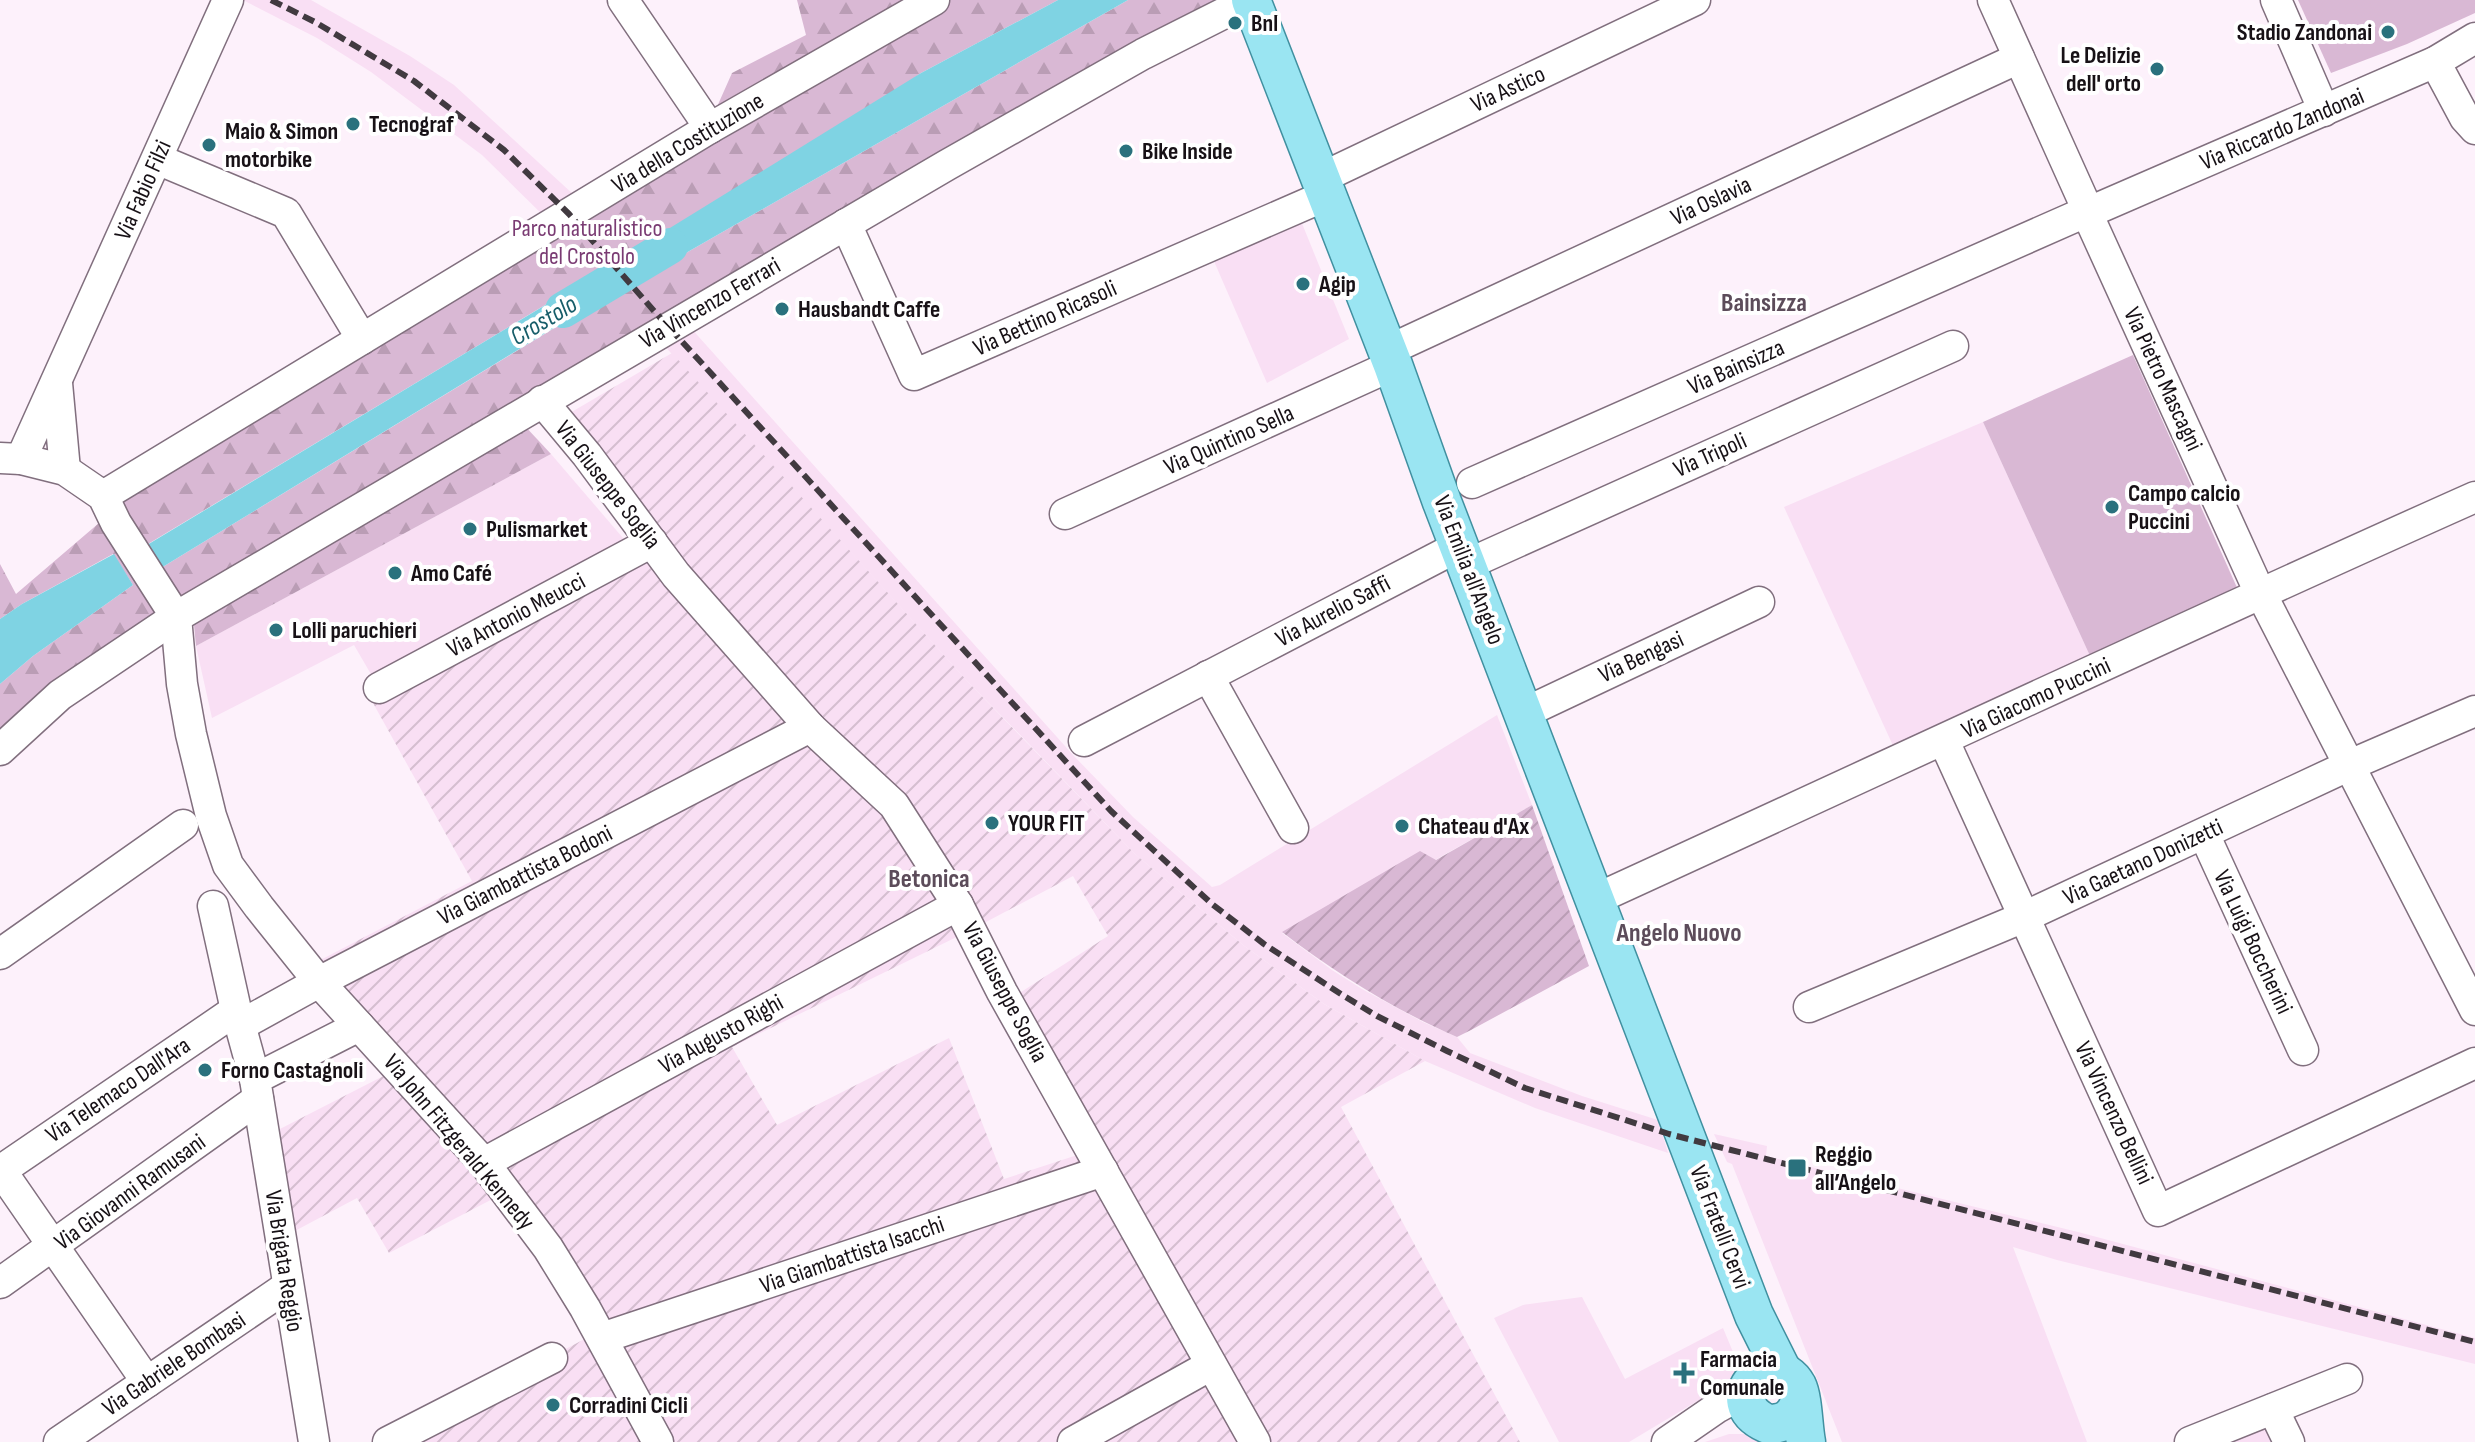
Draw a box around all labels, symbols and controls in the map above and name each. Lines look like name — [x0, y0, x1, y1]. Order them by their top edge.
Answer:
place label: Bnl — [1251, 9, 1278, 38]
marker: Bnl — [1226, 14, 1244, 32]
place label: Stadio Zandonai — [2237, 18, 2372, 47]
marker: Stadio Zandonai — [2379, 23, 2397, 41]
place label: Le Delizie dell' orto — [2061, 41, 2141, 98]
street label: Via Astico — [1466, 59, 1550, 119]
marker: Le Delizie dell' orto — [2148, 60, 2166, 78]
street label: Via Riccardo Zandonai — [2196, 81, 2368, 177]
street label: Via della Costituzione — [607, 86, 769, 200]
place label: Tecnograf — [369, 110, 454, 139]
marker: Tecnograf — [344, 115, 362, 133]
place label: Maio & Simon motorbike — [225, 117, 338, 174]
street label: Via Fabio Filzi — [108, 136, 178, 244]
marker: Maio & Simon motorbike — [200, 136, 218, 154]
place label: Bike Inside — [1142, 137, 1233, 166]
marker: Bike Inside — [1117, 142, 1135, 160]
street label: Via Oslavia — [1666, 170, 1756, 232]
park label: Parco naturalistico del Crostolo — [512, 214, 662, 271]
street label: Via Vincenzo Ferrari — [634, 251, 786, 355]
place label: Agip — [1318, 270, 1356, 299]
street label: Via Bettino Ricasoli — [969, 273, 1121, 363]
marker: Agip — [1294, 275, 1312, 293]
district label: Bainsizza — [1721, 288, 1807, 319]
water label: Crostolo — [505, 289, 583, 353]
place label: Hausbandt Caffe — [798, 295, 940, 324]
marker: Hausbandt Caffe — [773, 300, 791, 318]
street label: Via Pietro Mascagni — [2117, 303, 2209, 455]
street label: Via Bainsizza — [1683, 333, 1789, 401]
street label: Via Quintino Sella — [1160, 398, 1298, 482]
street label: Via Giuseppe Soglia — [549, 415, 667, 555]
street label: Via Tripoli — [1669, 426, 1751, 484]
place label: Campo calcio Puccini — [2128, 479, 2240, 536]
street label: Via Emilia all'Angelo — [1427, 491, 1511, 649]
marker: Campo calcio Puccini — [2103, 498, 2121, 516]
place label: Pulismarket — [486, 515, 588, 544]
marker: Pulismarket — [461, 520, 479, 538]
place label: Amo Café — [410, 559, 492, 588]
marker: Amo Café — [386, 564, 404, 582]
street label: Via Antonio Meucci — [442, 566, 590, 664]
street label: Via Aurelio Saffi — [1271, 569, 1395, 653]
place label: Lolli paruchieri — [292, 616, 417, 645]
marker: Lolli paruchieri — [267, 621, 285, 639]
street label: Via Bengasi — [1594, 625, 1688, 689]
street label: Via Giacomo Puccini — [1957, 651, 2115, 745]
place label: YOUR FIT — [1008, 809, 1085, 838]
place label: Chateau d'Ax — [1418, 812, 1529, 841]
street label: Via Gaetano Donizetti — [2059, 812, 2227, 912]
marker: YOUR FIT — [983, 814, 1001, 832]
marker: Chateau d'Ax — [1393, 817, 1411, 835]
street label: Via Giambattista Bodoni — [433, 819, 617, 931]
district label: Betonica — [888, 864, 970, 895]
street label: Via Luigi Boccherini — [2207, 865, 2299, 1019]
street label: Via Giuseppe Soglia — [956, 917, 1054, 1067]
district label: Angelo Nuovo — [1615, 918, 1742, 949]
street label: Via Augusto Righi — [654, 988, 788, 1080]
street label: Via Telemaco Dall'Ara — [40, 1031, 196, 1149]
street label: Via Vincenzo Bellini — [2068, 1037, 2160, 1189]
street label: Via John Fitzgerald Kennedy — [377, 1048, 541, 1236]
place label: Forno Castagnoli — [221, 1056, 364, 1085]
marker: Forno Castagnoli — [196, 1061, 214, 1079]
street label: Via Giovanni Ramusani — [49, 1128, 211, 1256]
place label: Reggio all’Angelo — [1815, 1140, 1896, 1197]
marker: Reggio all’Angelo — [1786, 1157, 1808, 1179]
street label: Via Fratelli Cervi — [1683, 1161, 1757, 1293]
street label: Via Brigata Reggio — [258, 1188, 310, 1334]
street label: Via Giambattista Isacchi — [756, 1210, 948, 1300]
street label: Via Gabriele Bombasi — [97, 1305, 251, 1423]
place label: Farmacia Comunale — [1700, 1345, 1785, 1402]
marker: Farmacia Comunale — [1675, 1364, 1693, 1382]
place label: Corradini Cicli — [569, 1391, 688, 1420]
marker: Corradini Cicli — [544, 1396, 562, 1414]

